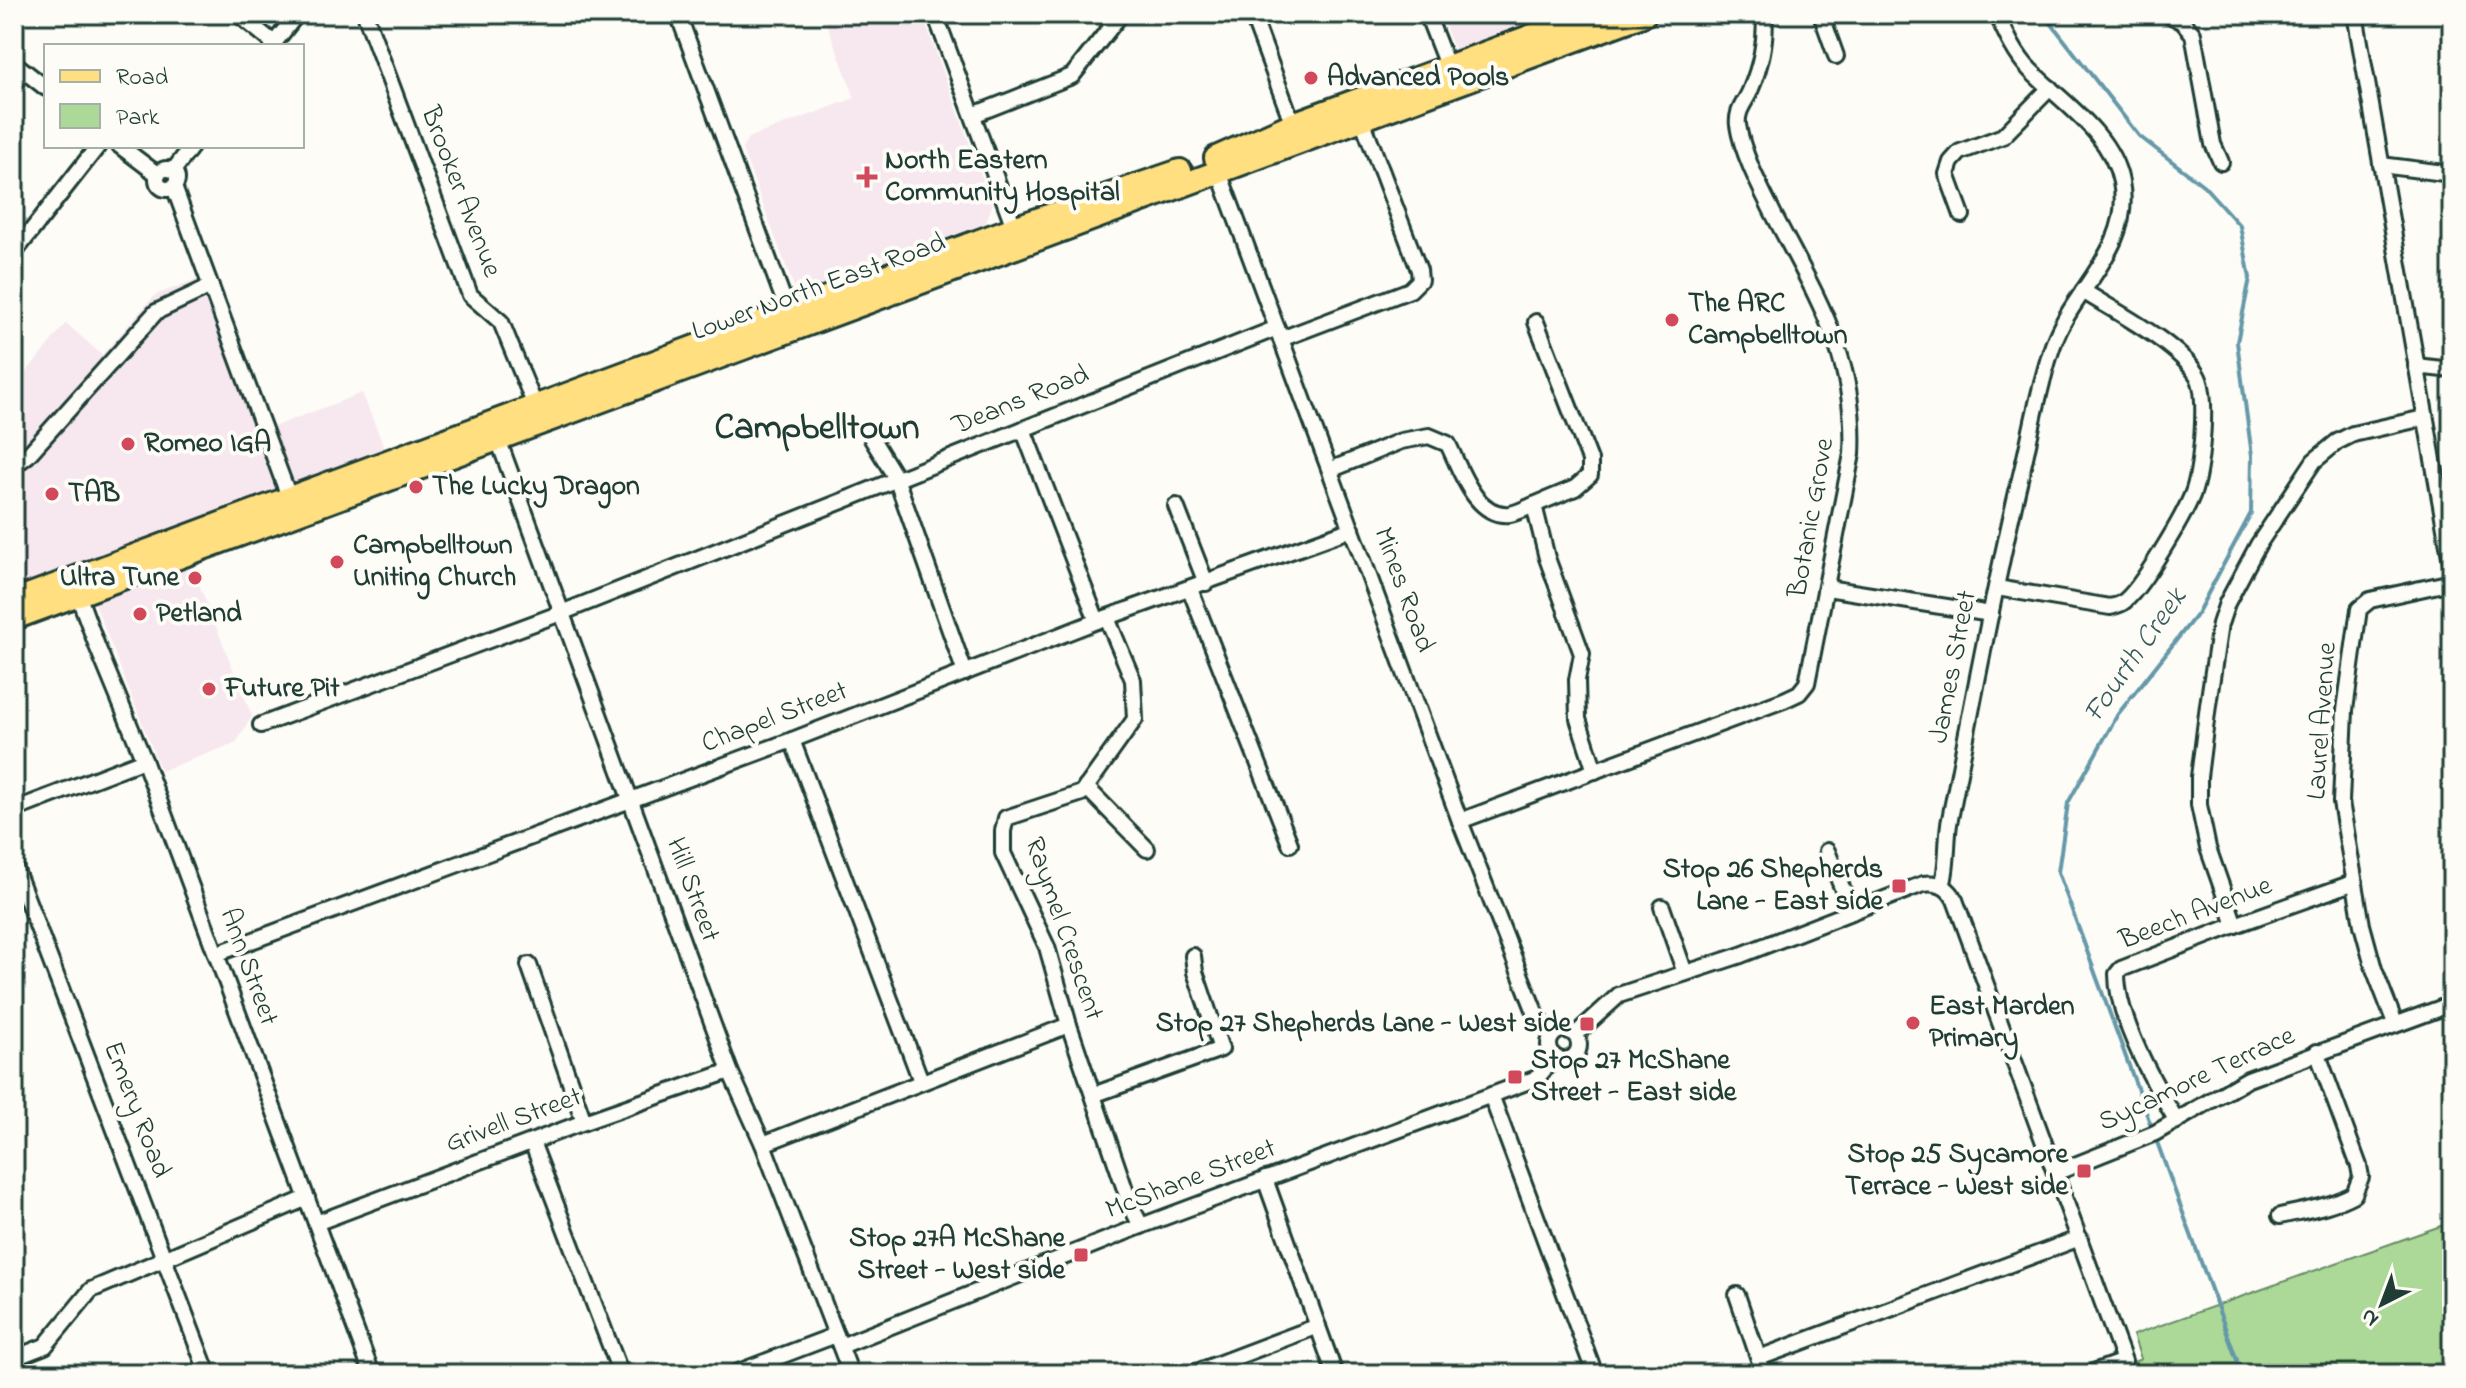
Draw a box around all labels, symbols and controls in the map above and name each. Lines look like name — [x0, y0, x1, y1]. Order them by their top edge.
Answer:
legend — [44, 44, 304, 148]
place label: Advanced Pools — [1327, 58, 1509, 99]
text: Road — [116, 61, 169, 96]
marker: Advanced Pools — [1302, 69, 1320, 87]
street label: Brooker Avenue — [408, 100, 512, 284]
text: Park — [116, 101, 160, 136]
place label: North Eastern Community Hospital — [885, 141, 1120, 214]
marker: North Eastern Community Hospital — [856, 166, 878, 188]
street label: Lower North East Road — [687, 223, 952, 353]
place label: The ARC Campbelltown — [1688, 284, 1848, 357]
marker: The ARC Campbelltown — [1663, 311, 1681, 329]
street label: Deans Road — [946, 355, 1096, 447]
district label: Campbelltown — [714, 403, 920, 456]
place label: Romeo IGA — [144, 424, 271, 465]
marker: Romeo IGA — [119, 435, 137, 453]
street label: Botanic Grove — [1778, 435, 1846, 602]
place label: The Lucky Dragon — [432, 467, 640, 509]
place label: TAB — [68, 474, 120, 515]
marker: The Lucky Dragon — [407, 478, 425, 496]
marker: TAB — [43, 485, 61, 503]
street label: Mines Road — [1361, 522, 1445, 659]
place label: Campbelltown Uniting Church — [353, 526, 516, 600]
marker: Campbelltown Uniting Church — [328, 553, 346, 571]
place label: Ultra Tune — [60, 558, 180, 599]
marker: Ultra Tune — [186, 569, 204, 587]
water label: Fourth Creek — [2073, 578, 2200, 733]
street label: James Street — [1919, 587, 1989, 747]
place label: Petland — [156, 594, 242, 635]
marker: Petland — [131, 605, 149, 623]
street label: Laurel Avenue — [2297, 640, 2349, 801]
place label: Future Pit — [223, 669, 340, 710]
street label: Chapel Street — [696, 671, 854, 765]
marker: Future Pit — [200, 680, 218, 698]
street label: Hill Street — [654, 832, 730, 948]
street label: Raymel Crescent — [1012, 832, 1114, 1026]
place label: Stop 26 Shepherds Lane - East side — [1663, 850, 1884, 923]
street label: Beech Avenue — [2113, 866, 2279, 962]
marker: Stop 26 Shepherds Lane - East side — [1890, 877, 1908, 895]
street label: Ann Street — [208, 902, 288, 1032]
place label: East Marden Primary — [1929, 987, 2075, 1060]
place label: Stop 27 Shepherds Lane - West side — [1156, 1004, 1572, 1045]
marker: East Marden Primary — [1904, 1014, 1922, 1032]
marker: Stop 27 Shepherds Lane - West side — [1578, 1015, 1596, 1033]
street label: Sycamore Terrace — [2092, 1016, 2302, 1143]
street label: Emery Road — [91, 1036, 181, 1185]
place label: Stop 27 McShane Street - East side — [1531, 1041, 1738, 1114]
marker: Stop 27 McShane Street - East side — [1506, 1068, 1524, 1086]
street label: Grivell Street — [440, 1077, 588, 1165]
street label: McShane Street — [1100, 1129, 1282, 1231]
place label: Stop 25 Sycamore Terrace - West side — [1845, 1135, 2069, 1208]
marker: Stop 25 Sycamore Terrace - West side — [2075, 1162, 2093, 1180]
place label: Stop 27A McShane Street - West side — [849, 1219, 1066, 1292]
marker: Stop 27A McShane Street - West side — [1072, 1246, 1090, 1264]
north arrow — [2342, 1264, 2422, 1344]
text: N — [2354, 1300, 2387, 1333]

